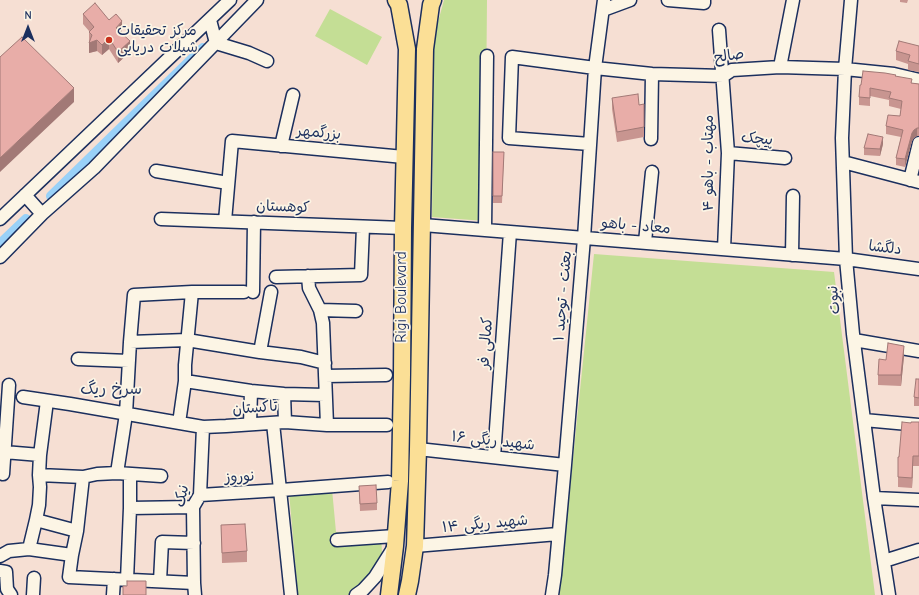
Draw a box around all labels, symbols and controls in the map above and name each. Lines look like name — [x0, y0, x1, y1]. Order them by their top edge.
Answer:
north arrow — [8, 8, 48, 48]
text: N — [24, 9, 32, 22]
place label: مرکز تحقیقات شیلات دریایی — [117, 22, 198, 57]
marker: مرکز تحقیقات شیلات دریایی — [104, 35, 114, 45]
street label: صالح — [713, 45, 745, 67]
street label: مهتاب - باهو ۴ — [700, 115, 718, 211]
street label: بزرگمهر — [296, 122, 342, 144]
street label: پیچک — [740, 129, 774, 149]
street label: کوهستان — [256, 197, 310, 217]
street label: معاد - باهو — [601, 214, 671, 238]
street label: دلگشا — [867, 237, 903, 259]
street label: بعثت - توحید ۱ — [550, 250, 576, 342]
street label: Rigi Boulevard — [393, 251, 411, 343]
street label: نبوت — [824, 285, 844, 315]
street label: کمالی فر — [475, 316, 497, 370]
district label: سرخ ریگ — [80, 379, 142, 399]
street label: تاکستان — [232, 397, 278, 419]
street label: شهید ریگی ۱۶ — [450, 428, 536, 454]
street label: نوروز — [224, 467, 256, 487]
street label: نیک — [171, 483, 193, 509]
street label: شهید ریگی ۱۴ — [441, 511, 529, 537]

